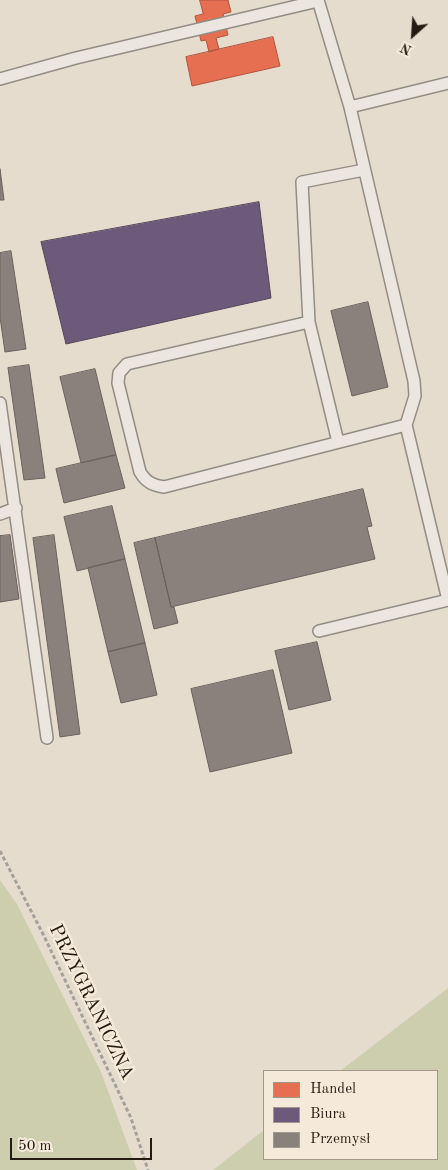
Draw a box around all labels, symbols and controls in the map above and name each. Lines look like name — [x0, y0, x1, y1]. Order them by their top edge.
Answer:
north arrow — [388, 10, 438, 60]
text: N — [399, 40, 414, 57]
street label: PRZYGRANICZNA — [43, 920, 139, 1084]
legend — [263, 1070, 438, 1160]
text: Handel — [310, 1082, 356, 1097]
text: Biura — [310, 1107, 346, 1122]
scale bar — [12, 1128, 155, 1160]
text: Przemysł — [310, 1132, 370, 1147]
text: 50 m — [18, 1139, 52, 1154]

